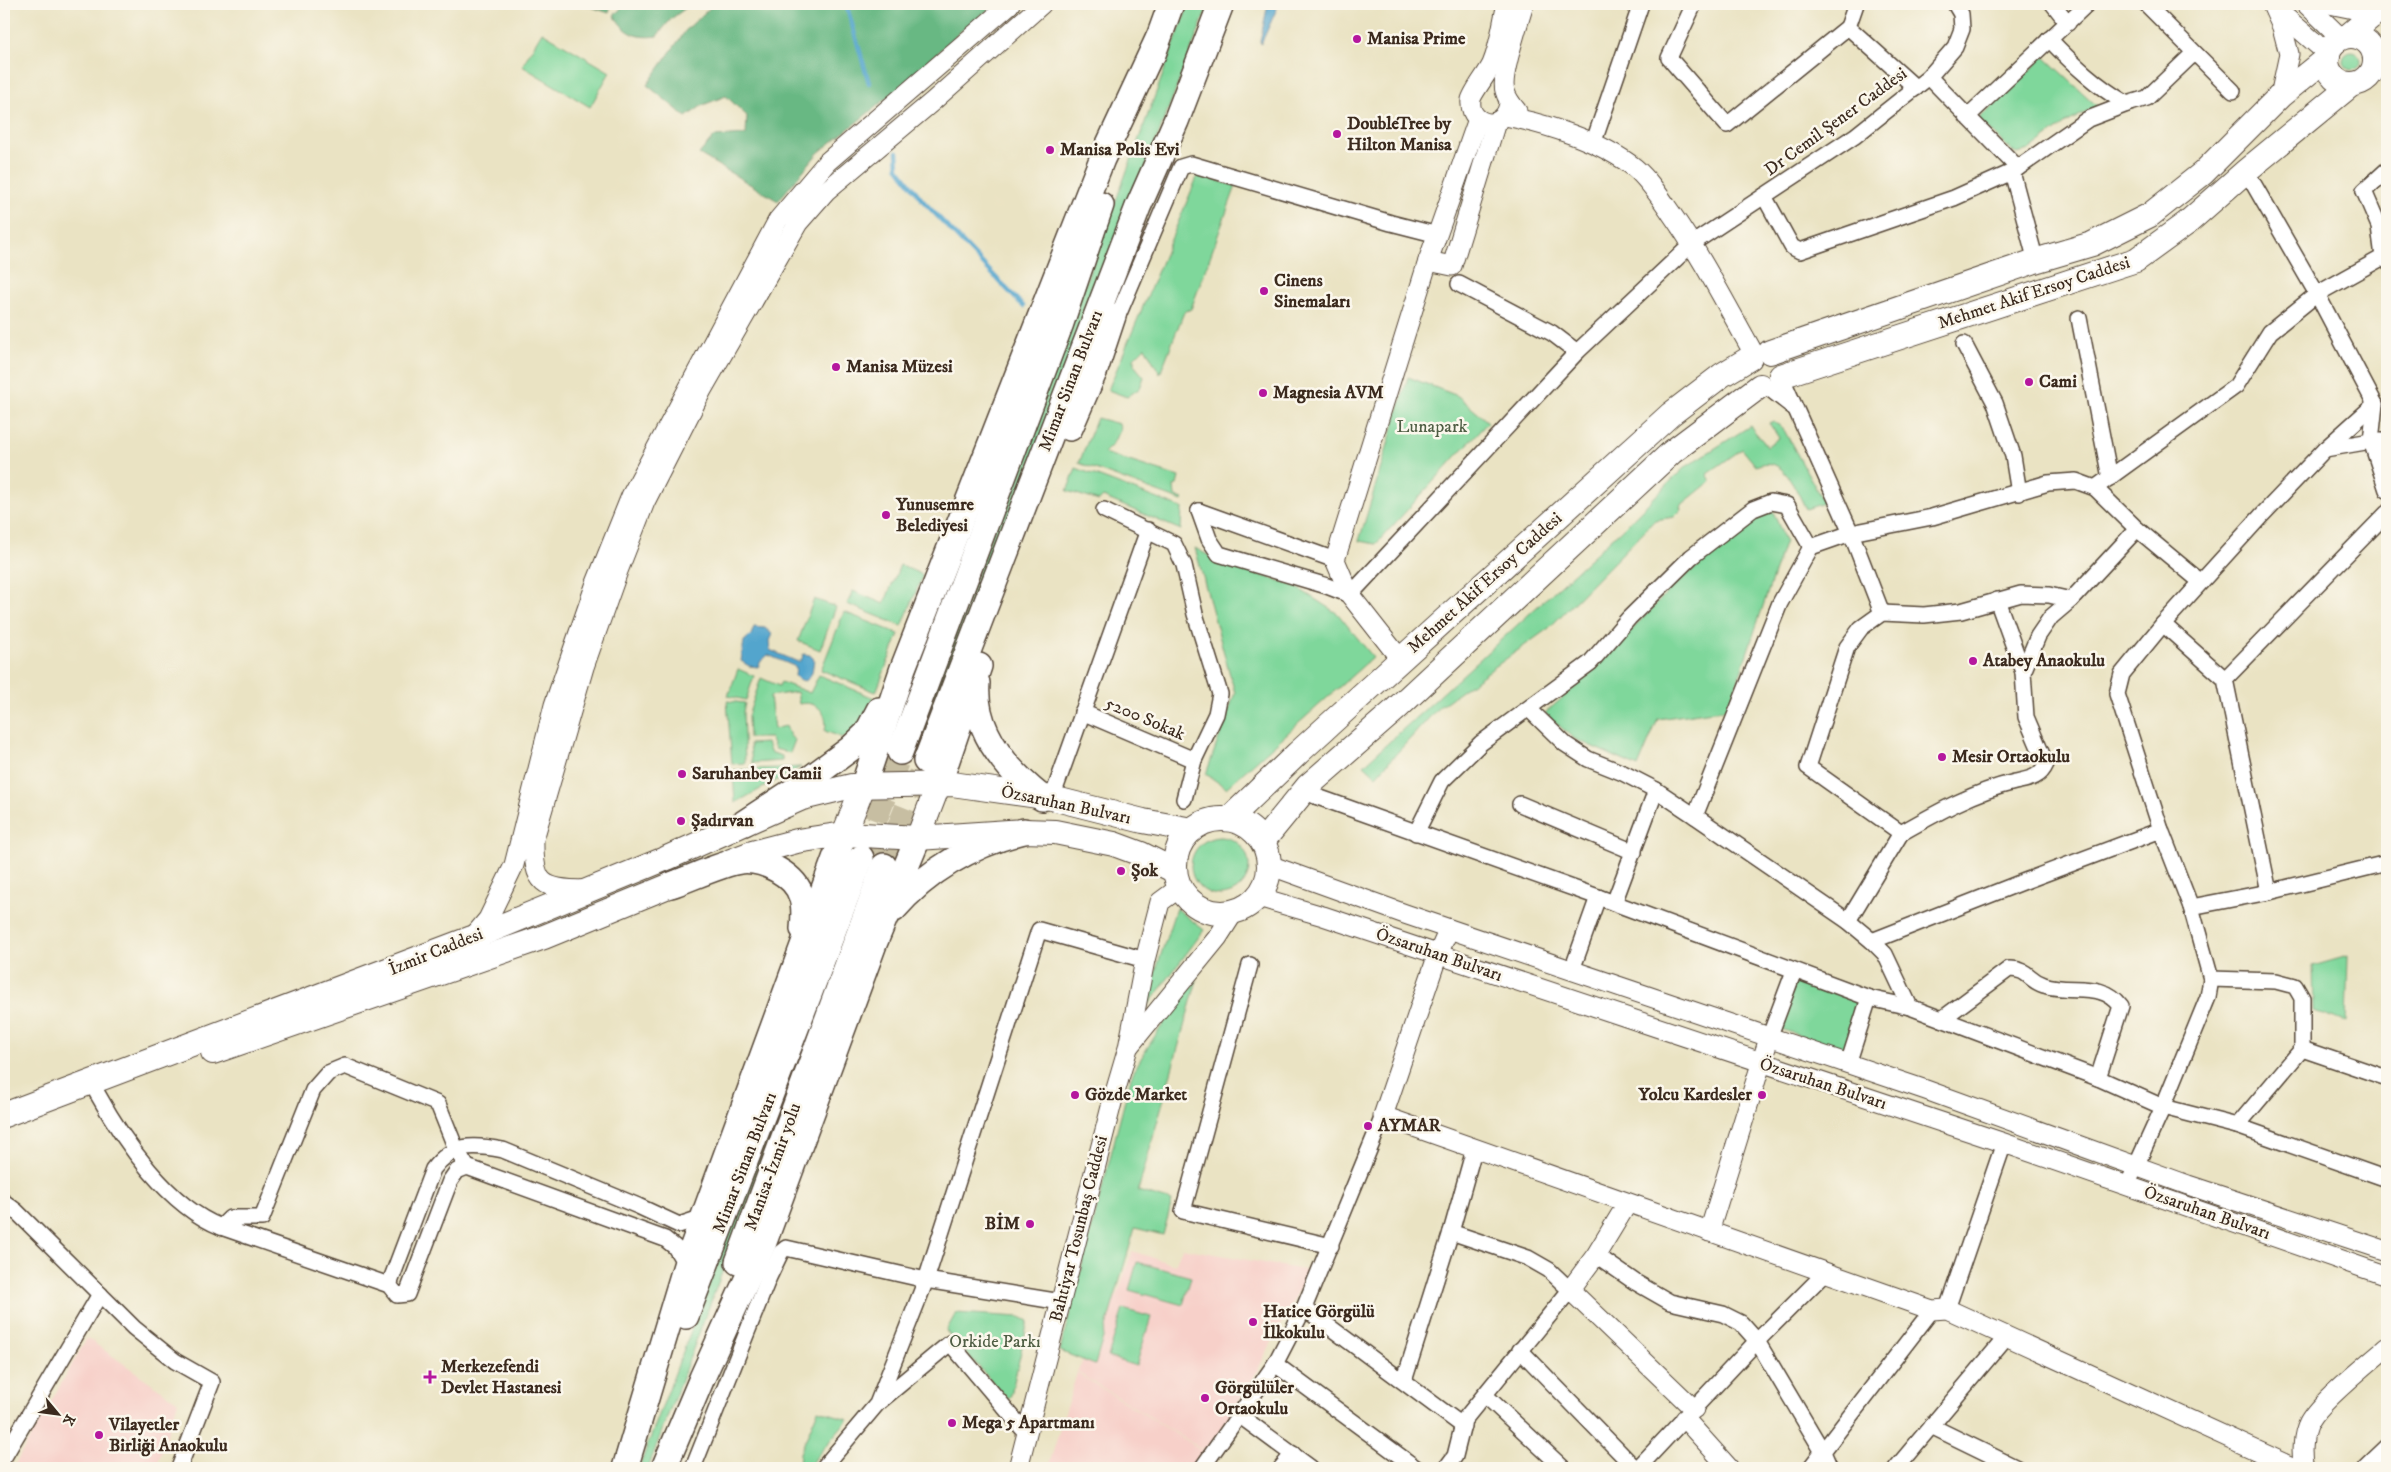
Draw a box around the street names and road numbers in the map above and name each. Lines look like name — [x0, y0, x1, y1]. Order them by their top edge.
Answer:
street label: Dr Cemil Şener Caddesi — [1760, 63, 1912, 181]
street label: Mehmet Akif Ersoy Caddesi — [1935, 252, 2133, 334]
street label: Mimar Sinan Bulvarı — [1034, 307, 1108, 455]
street label: Mehmet Akif Ersoy Caddesi — [1403, 508, 1567, 658]
street label: 5200 Sokak — [1102, 692, 1188, 746]
street label: Özsaruhan Bulvarı — [999, 780, 1133, 830]
street label: İzmir Caddesi — [385, 922, 486, 981]
street label: Özsaruhan Bulvarı — [1373, 923, 1505, 987]
street label: Özsaruhan Bulvarı — [1757, 1053, 1889, 1115]
street label: Mimar Sinan Bulvarı — [708, 1089, 782, 1237]
street label: Manisa-İzmir yolu — [739, 1100, 806, 1234]
street label: Bahtiyar Tosunbaş Caddesi — [1045, 1133, 1113, 1325]
street label: Özsaruhan Bulvarı — [2141, 1181, 2273, 1245]

